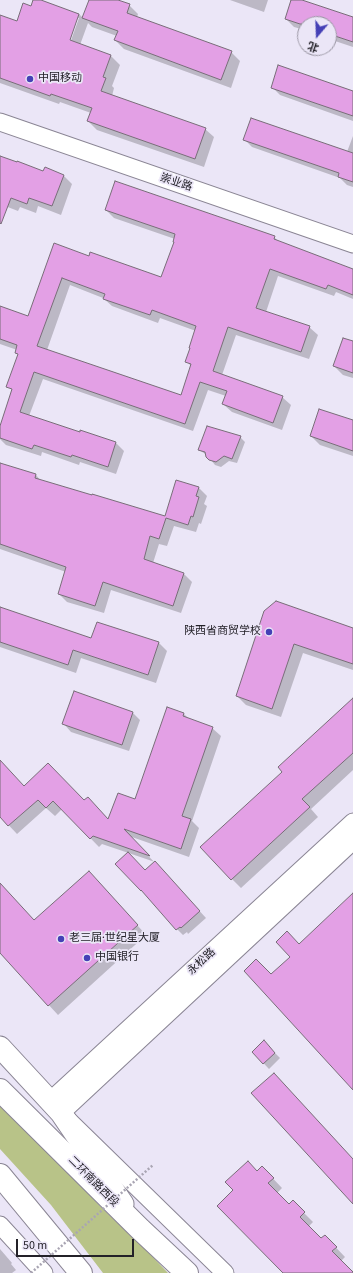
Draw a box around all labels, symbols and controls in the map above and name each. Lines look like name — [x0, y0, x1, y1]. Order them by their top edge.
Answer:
north arrow — [297, 16, 337, 56]
text: 北 — [306, 38, 321, 56]
place label: 中国移动 — [38, 72, 82, 86]
marker: 中国移动 — [25, 74, 35, 84]
street label: 崇业路 — [158, 171, 194, 195]
place label: 陕西省商贸学校 — [184, 625, 261, 639]
marker: 陕西省商贸学校 — [264, 627, 274, 637]
place label: 老三届·世纪星大厦 — [69, 932, 160, 946]
marker: 老三届·世纪星大厦 — [56, 934, 66, 944]
street label: 永松路 — [185, 946, 219, 978]
place label: 中国银行 — [95, 951, 139, 965]
marker: 中国银行 — [82, 953, 92, 963]
street label: 二环南路西段 — [65, 1154, 121, 1210]
scale bar — [18, 1231, 136, 1257]
text: 50 m — [23, 1237, 47, 1254]

